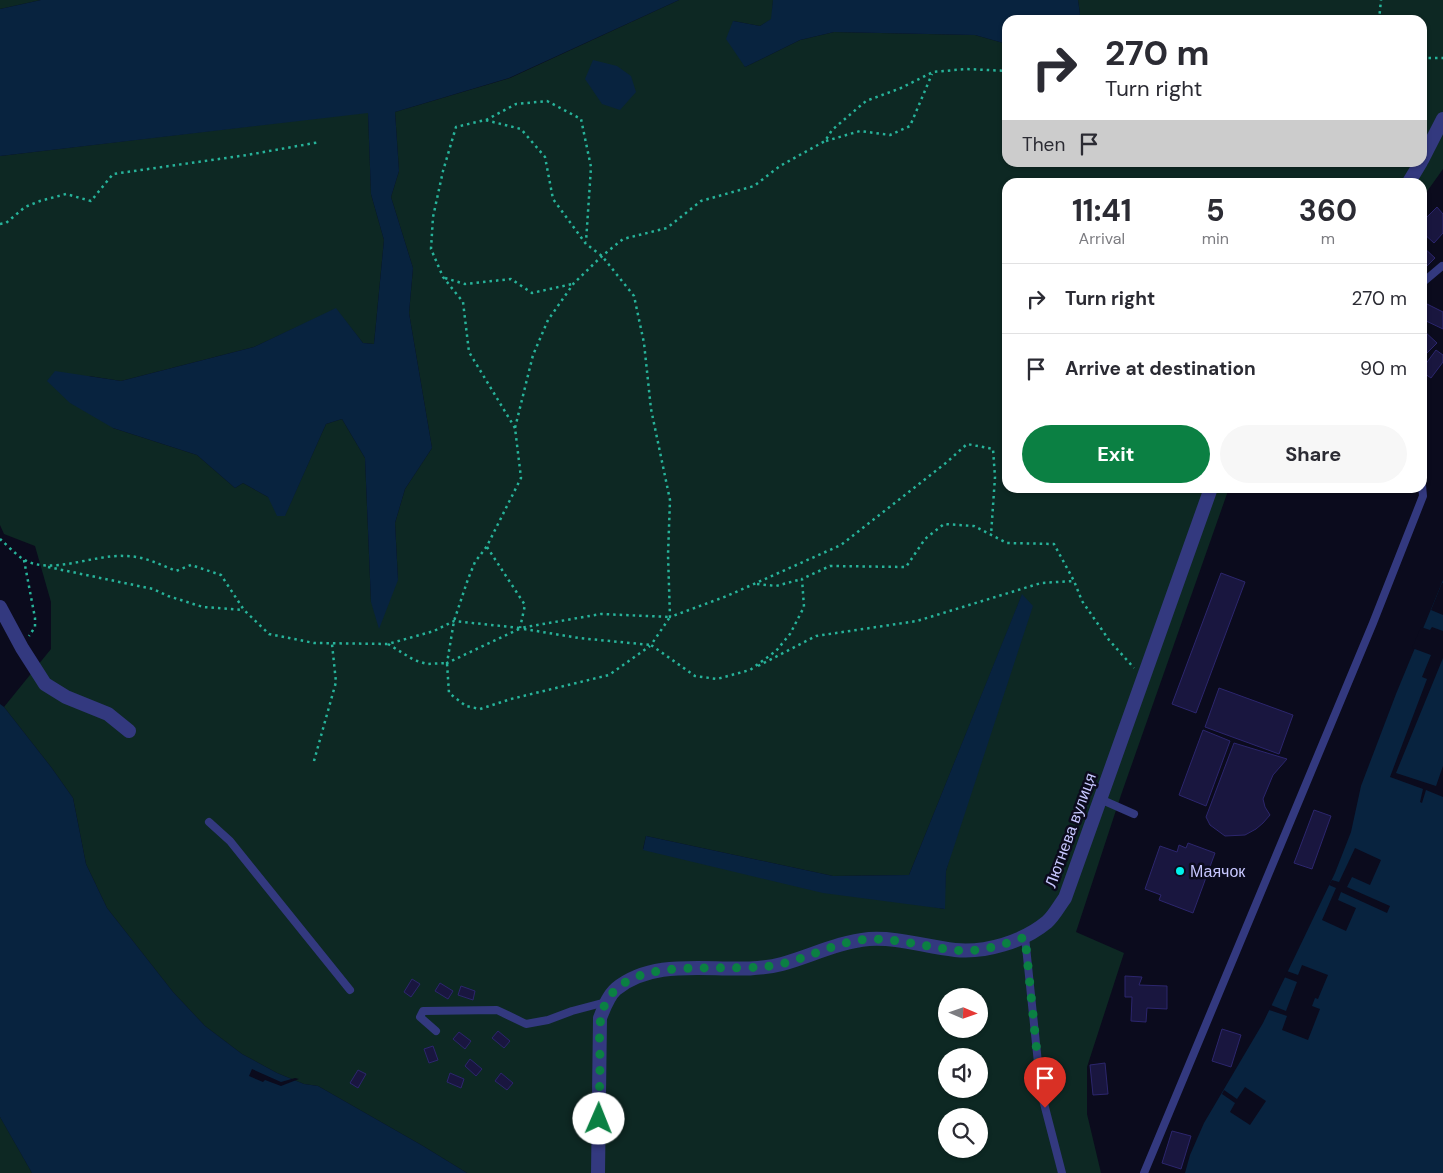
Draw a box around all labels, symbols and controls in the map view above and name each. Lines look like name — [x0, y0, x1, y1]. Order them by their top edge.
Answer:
text: 270 m — [1105, 30, 1209, 76]
icon: right — [1022, 35, 1087, 100]
text: Turn right — [1105, 74, 1202, 103]
icon: arrive — [1075, 130, 1103, 158]
text: Then — [1022, 132, 1065, 157]
text: 11:41 — [1072, 191, 1132, 230]
text: 5 — [1206, 191, 1225, 230]
text: 360 — [1299, 191, 1357, 230]
text: Arrival — [1079, 228, 1125, 249]
text: min — [1202, 228, 1229, 249]
text: m — [1321, 228, 1335, 249]
icon: right — [1022, 285, 1050, 313]
text: Turn right — [1065, 286, 1155, 311]
text: 270 m — [1352, 286, 1407, 311]
icon: arrive — [1022, 355, 1050, 383]
text: Arrive at destination — [1065, 356, 1256, 381]
text: 90 m — [1360, 356, 1407, 381]
button: Exit — [1022, 425, 1210, 483]
button: Share — [1220, 425, 1407, 483]
street label: Лютнева вулиця — [1040, 770, 1101, 890]
place label: Маячок — [1190, 861, 1246, 882]
marker: Маячок — [1174, 865, 1186, 877]
north arrow — [938, 988, 988, 1038]
map controls — [938, 988, 988, 1158]
button: sound — [938, 1048, 988, 1098]
pin — [1024, 1057, 1066, 1108]
icon: arrive — [1031, 1064, 1059, 1092]
position arrow — [572, 1092, 624, 1144]
button: search — [938, 1108, 988, 1158]

